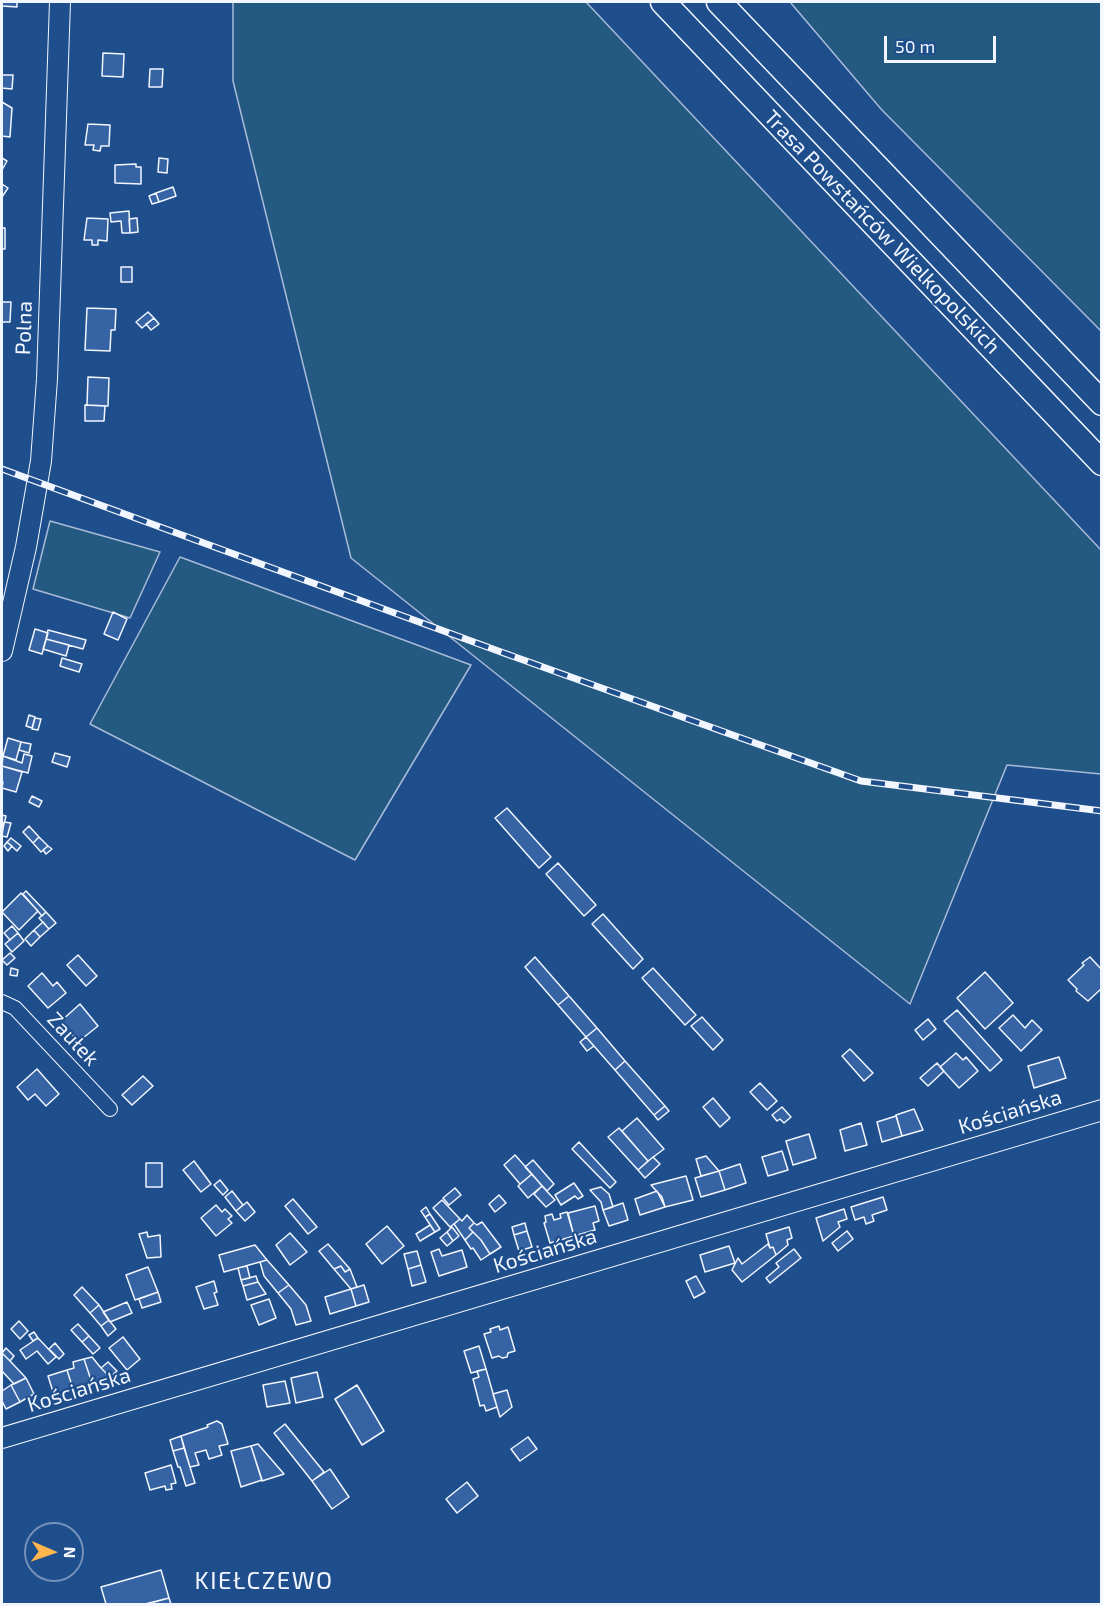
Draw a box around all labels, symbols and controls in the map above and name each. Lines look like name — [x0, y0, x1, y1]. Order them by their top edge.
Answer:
scale bar — [887, 24, 1000, 62]
text: 50 m — [895, 35, 935, 57]
street label: Trasa Powstańców Wielkopolskich — [759, 105, 1005, 359]
street label: Polna — [10, 300, 38, 356]
street label: Zaułek — [42, 1007, 104, 1071]
street label: Kościańska — [955, 1084, 1065, 1140]
street label: Kościańska — [490, 1223, 600, 1279]
street label: Kościańska — [24, 1362, 134, 1418]
north arrow — [24, 1522, 84, 1582]
text: N — [61, 1546, 80, 1559]
district label: KIEŁCZEWO — [195, 1567, 333, 1595]

